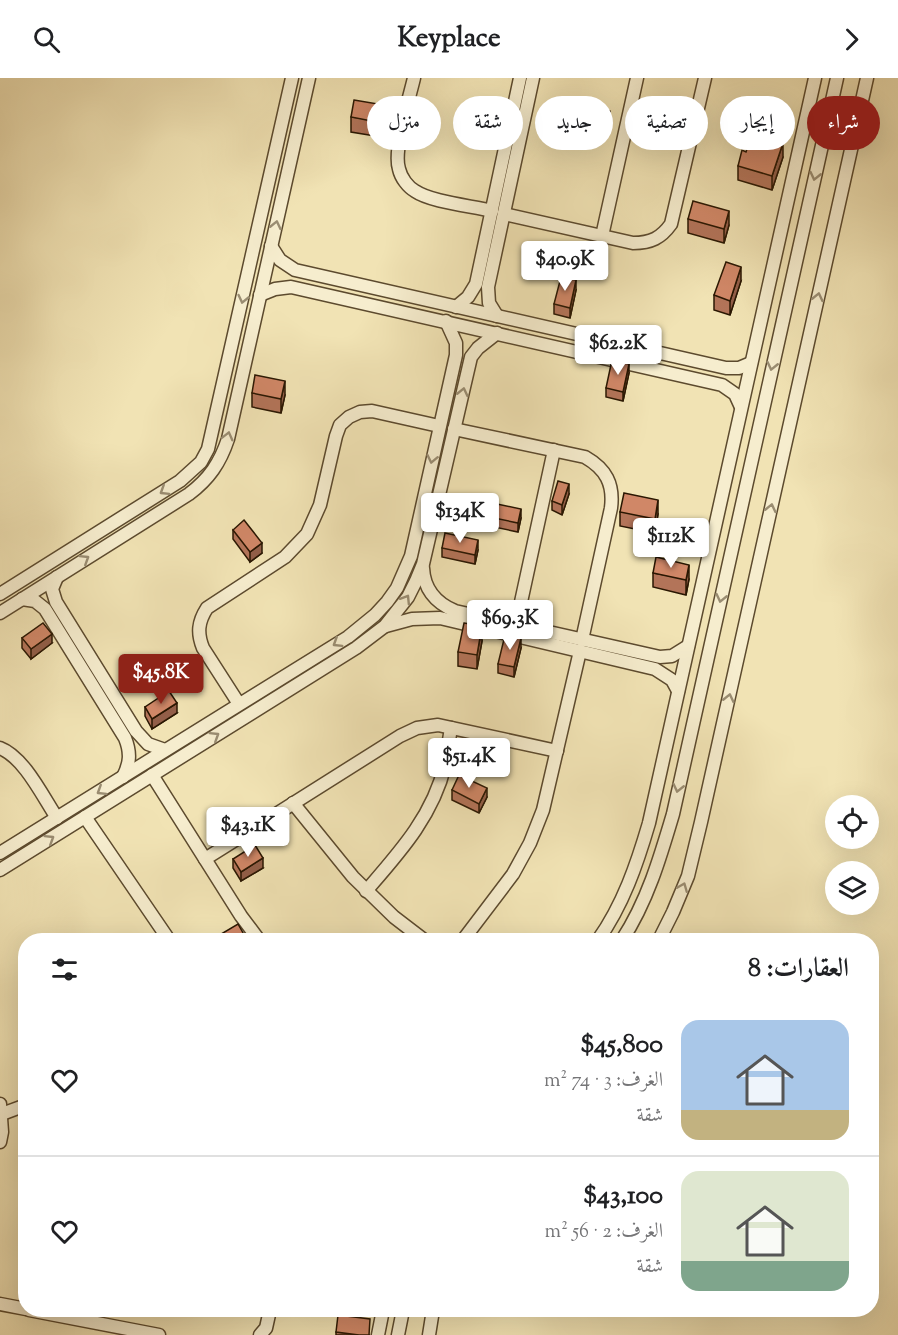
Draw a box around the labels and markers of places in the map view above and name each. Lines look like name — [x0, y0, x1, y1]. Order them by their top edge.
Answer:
pin: $40.9K — [516, 241, 614, 292]
pin: $62.2K — [569, 325, 667, 376]
pin: $134K — [418, 493, 502, 544]
pin: $112K — [629, 518, 713, 569]
pin: $69.3K — [461, 600, 559, 651]
pin: $45.8K — [112, 654, 210, 705]
pin: $51.4K — [420, 738, 518, 789]
pin: $43.1K — [199, 807, 297, 858]

